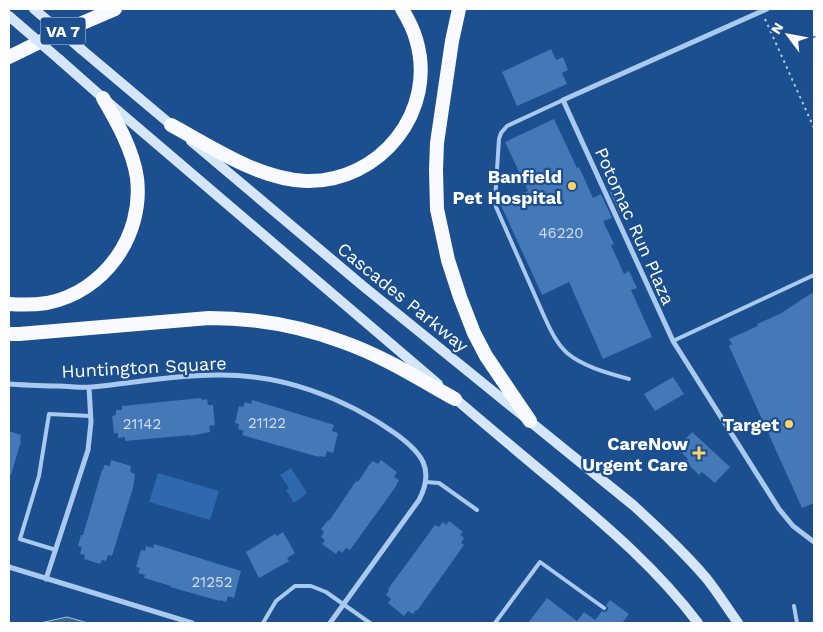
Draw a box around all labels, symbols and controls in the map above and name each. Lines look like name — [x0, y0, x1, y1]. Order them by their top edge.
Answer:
north arrow — [763, 10, 813, 60]
road number: VA 7 — [40, 18, 86, 44]
text: N — [767, 19, 787, 37]
street label: Potomac Run Plaza — [591, 144, 679, 308]
place label: Banfield Pet Hospital — [452, 166, 562, 208]
marker: Banfield Pet Hospital — [566, 180, 578, 192]
house number: 46220 — [538, 224, 584, 242]
street label: Cascades Parkway — [333, 238, 473, 357]
street label: Huntington Square — [61, 352, 227, 382]
house number: 21122 — [248, 414, 286, 432]
place label: Target — [723, 414, 779, 435]
house number: 21142 — [123, 415, 161, 433]
marker: Target — [783, 418, 795, 430]
place label: CareNow Urgent Care — [582, 433, 689, 475]
marker: CareNow Urgent Care — [692, 446, 706, 460]
house number: 21252 — [192, 573, 232, 591]

